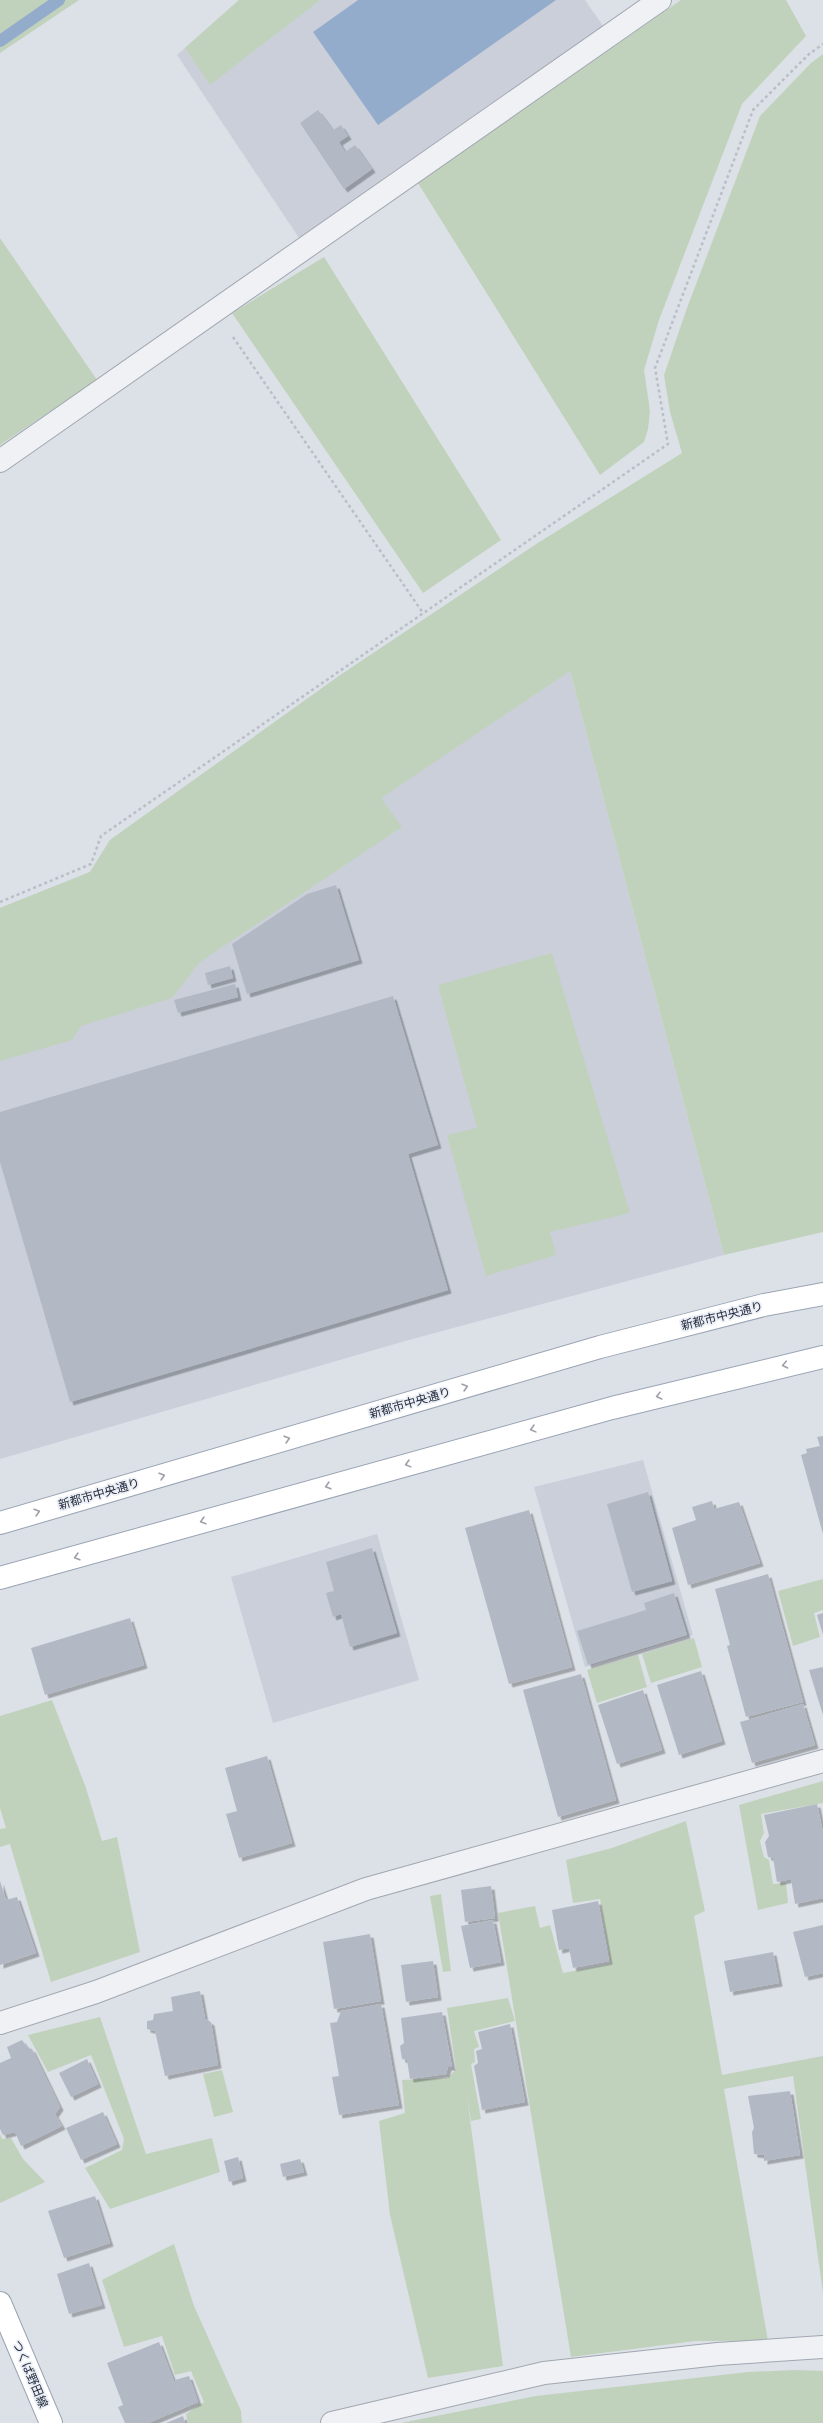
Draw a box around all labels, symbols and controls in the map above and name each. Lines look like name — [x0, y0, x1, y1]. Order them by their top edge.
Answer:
street label: 新都市中央通り — [679, 1298, 764, 1333]
one-way arrow — [782, 1360, 788, 1368]
one-way arrow — [462, 1383, 469, 1392]
street label: 新都市中央通り — [367, 1384, 452, 1421]
one-way arrow — [655, 1391, 662, 1400]
one-way arrow — [530, 1424, 537, 1433]
one-way arrow — [283, 1435, 290, 1444]
one-way arrow — [404, 1459, 411, 1468]
one-way arrow — [158, 1472, 165, 1481]
street label: 新都市中央通り — [56, 1475, 141, 1512]
one-way arrow — [324, 1481, 331, 1490]
one-way arrow — [34, 1508, 41, 1517]
one-way arrow — [199, 1516, 206, 1525]
one-way arrow — [74, 1552, 81, 1560]
street label: つくば野田線 — [9, 2338, 51, 2410]

